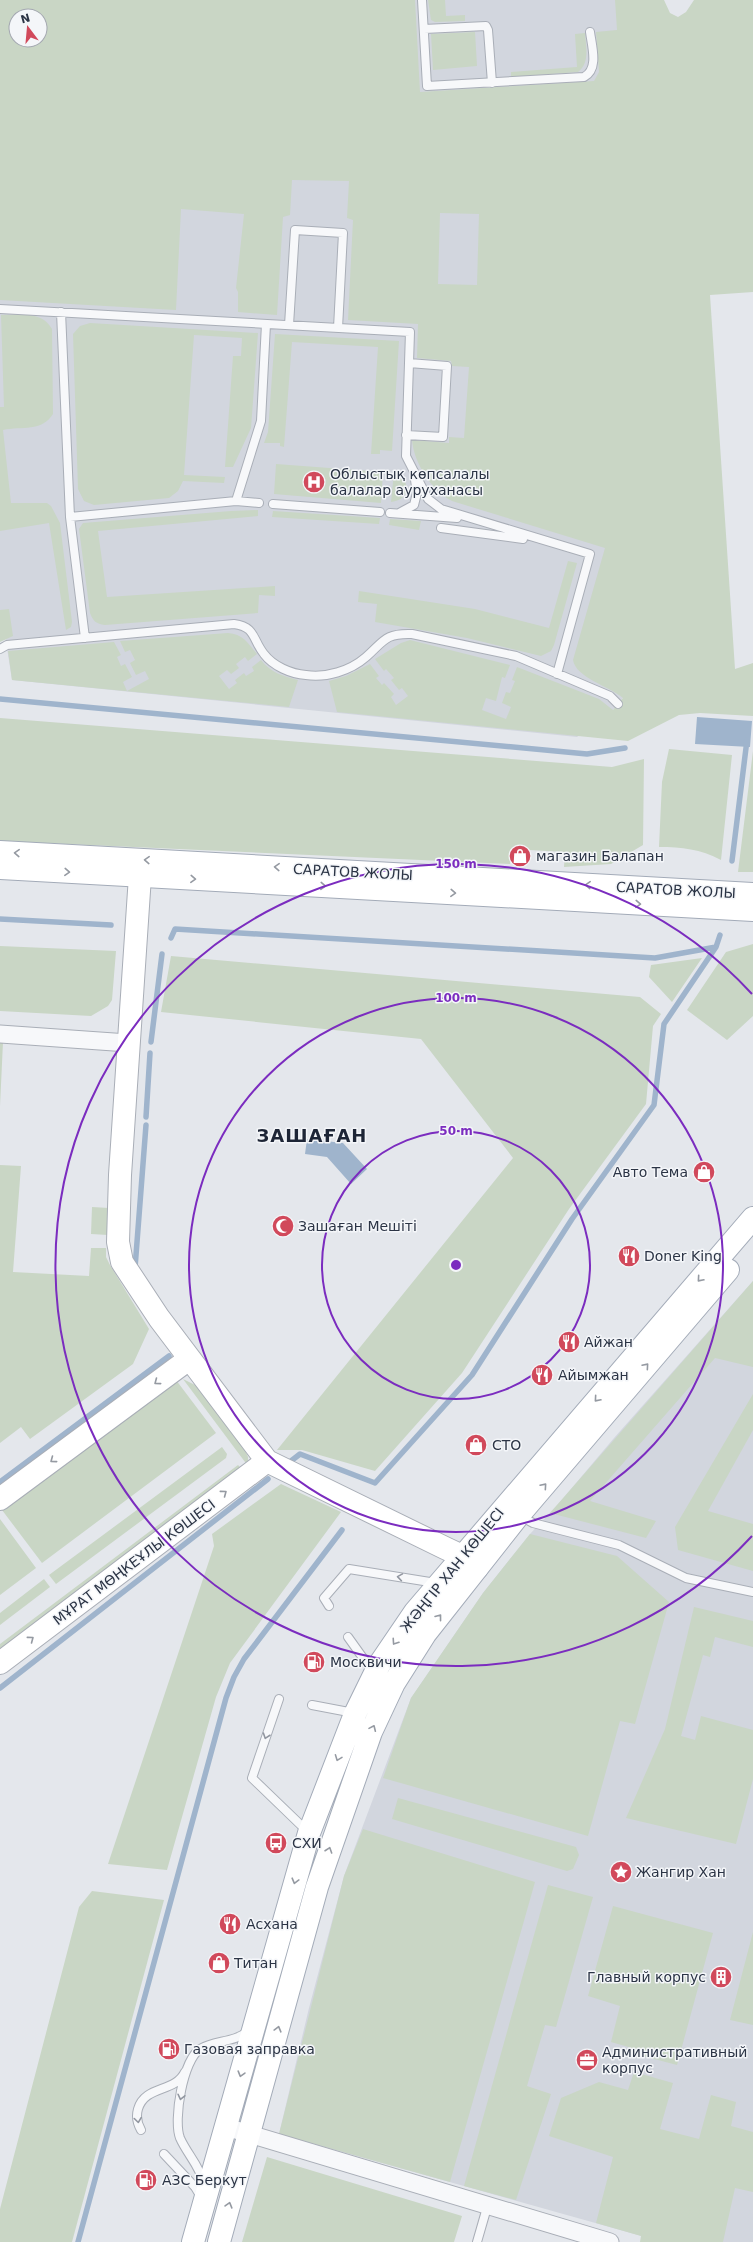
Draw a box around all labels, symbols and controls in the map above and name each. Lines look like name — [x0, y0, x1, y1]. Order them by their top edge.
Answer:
north arrow — [8, 8, 48, 48]
text: N — [19, 11, 32, 26]
place label: Облыстық көпсалалы балалар ауруханасы — [330, 466, 489, 498]
hospital icon: Облыстық көпсалалы балалар ауруханасы — [301, 469, 327, 495]
shop icon: магазин Балапан — [507, 843, 533, 869]
one-way arrow — [14, 848, 20, 857]
place label: магазин Балапан — [536, 848, 664, 864]
one-way arrow — [144, 856, 150, 865]
text: 150 m — [435, 857, 477, 871]
street label: САРАТОВ ЖОЛЫ — [293, 861, 413, 883]
one-way arrow — [274, 863, 280, 872]
one-way arrow — [64, 867, 70, 876]
one-way arrow — [190, 874, 196, 883]
street label: САРАТОВ ЖОЛЫ — [616, 879, 736, 901]
one-way arrow — [585, 881, 591, 890]
one-way arrow — [320, 882, 326, 890]
one-way arrow — [450, 889, 456, 898]
one-way arrow — [635, 899, 641, 908]
text: 100 m — [435, 991, 477, 1005]
text: 50 m — [439, 1124, 473, 1138]
district label: ЗАШАҒАН — [257, 1125, 367, 1146]
shop icon: Авто Тема — [691, 1159, 717, 1185]
place label: Авто Тема — [613, 1164, 688, 1180]
mosque icon: Зашаған Мешіті — [270, 1213, 296, 1239]
place label: Зашаған Мешіті — [298, 1218, 417, 1234]
restaurant icon: Doner King — [616, 1243, 642, 1269]
place label: Doner King — [644, 1248, 722, 1264]
centre of rings — [449, 1258, 463, 1272]
one-way arrow — [698, 1275, 705, 1282]
restaurant icon: Айжан — [556, 1329, 582, 1355]
place label: Айжан — [584, 1334, 633, 1350]
restaurant icon: Айымжан — [529, 1362, 555, 1388]
one-way arrow — [642, 1363, 649, 1370]
place label: Айымжан — [558, 1367, 629, 1383]
one-way arrow — [155, 1377, 162, 1384]
one-way arrow — [594, 1394, 601, 1402]
shop icon: СТО — [463, 1432, 489, 1458]
place label: СТО — [492, 1437, 521, 1453]
one-way arrow — [51, 1455, 58, 1462]
one-way arrow — [539, 1483, 546, 1491]
one-way arrow — [220, 1491, 227, 1498]
street label: МҰРАТ МӨҢКЕҰЛЫ КӨШЕСІ — [50, 1496, 218, 1628]
street label: ЖӘҢГІР ХАН КӨШЕСІ — [397, 1505, 507, 1635]
one-way arrow — [397, 1574, 403, 1582]
one-way arrow — [434, 1614, 441, 1621]
one-way arrow — [27, 1637, 34, 1644]
one-way arrow — [392, 1638, 400, 1645]
fuel station icon: Москвичи — [301, 1649, 327, 1675]
place label: Москвичи — [330, 1654, 402, 1670]
one-way arrow — [368, 1725, 376, 1732]
one-way arrow — [262, 1732, 271, 1739]
one-way arrow — [334, 1755, 342, 1762]
bus stop icon: СХИ — [263, 1830, 289, 1856]
place label: СХИ — [292, 1835, 322, 1851]
one-way arrow — [324, 1847, 333, 1854]
place icon: Жангир Хан — [608, 1859, 634, 1885]
place label: Жангир Хан — [636, 1864, 726, 1880]
one-way arrow — [291, 1877, 300, 1884]
restaurant icon: Асхана — [217, 1911, 243, 1937]
place label: Асхана — [246, 1916, 298, 1932]
shop icon: Титан — [206, 1950, 232, 1976]
place label: Титан — [233, 1955, 278, 1971]
building icon: Главный корпус — [708, 1964, 734, 1990]
place label: Главный корпус — [587, 1969, 706, 1985]
one-way arrow — [273, 2026, 282, 2033]
fuel station icon: Газовая заправка — [156, 2036, 182, 2062]
place label: Газовая заправка — [184, 2041, 315, 2057]
place label: Административный корпус — [602, 2044, 747, 2076]
office icon: Административный корпус — [574, 2047, 600, 2073]
one-way arrow — [237, 2070, 246, 2077]
one-way arrow — [177, 2093, 186, 2100]
one-way arrow — [133, 2117, 142, 2123]
fuel station icon: АЗС Беркут — [133, 2167, 159, 2193]
place label: АЗС Беркут — [162, 2172, 247, 2188]
one-way arrow — [224, 2201, 233, 2208]

